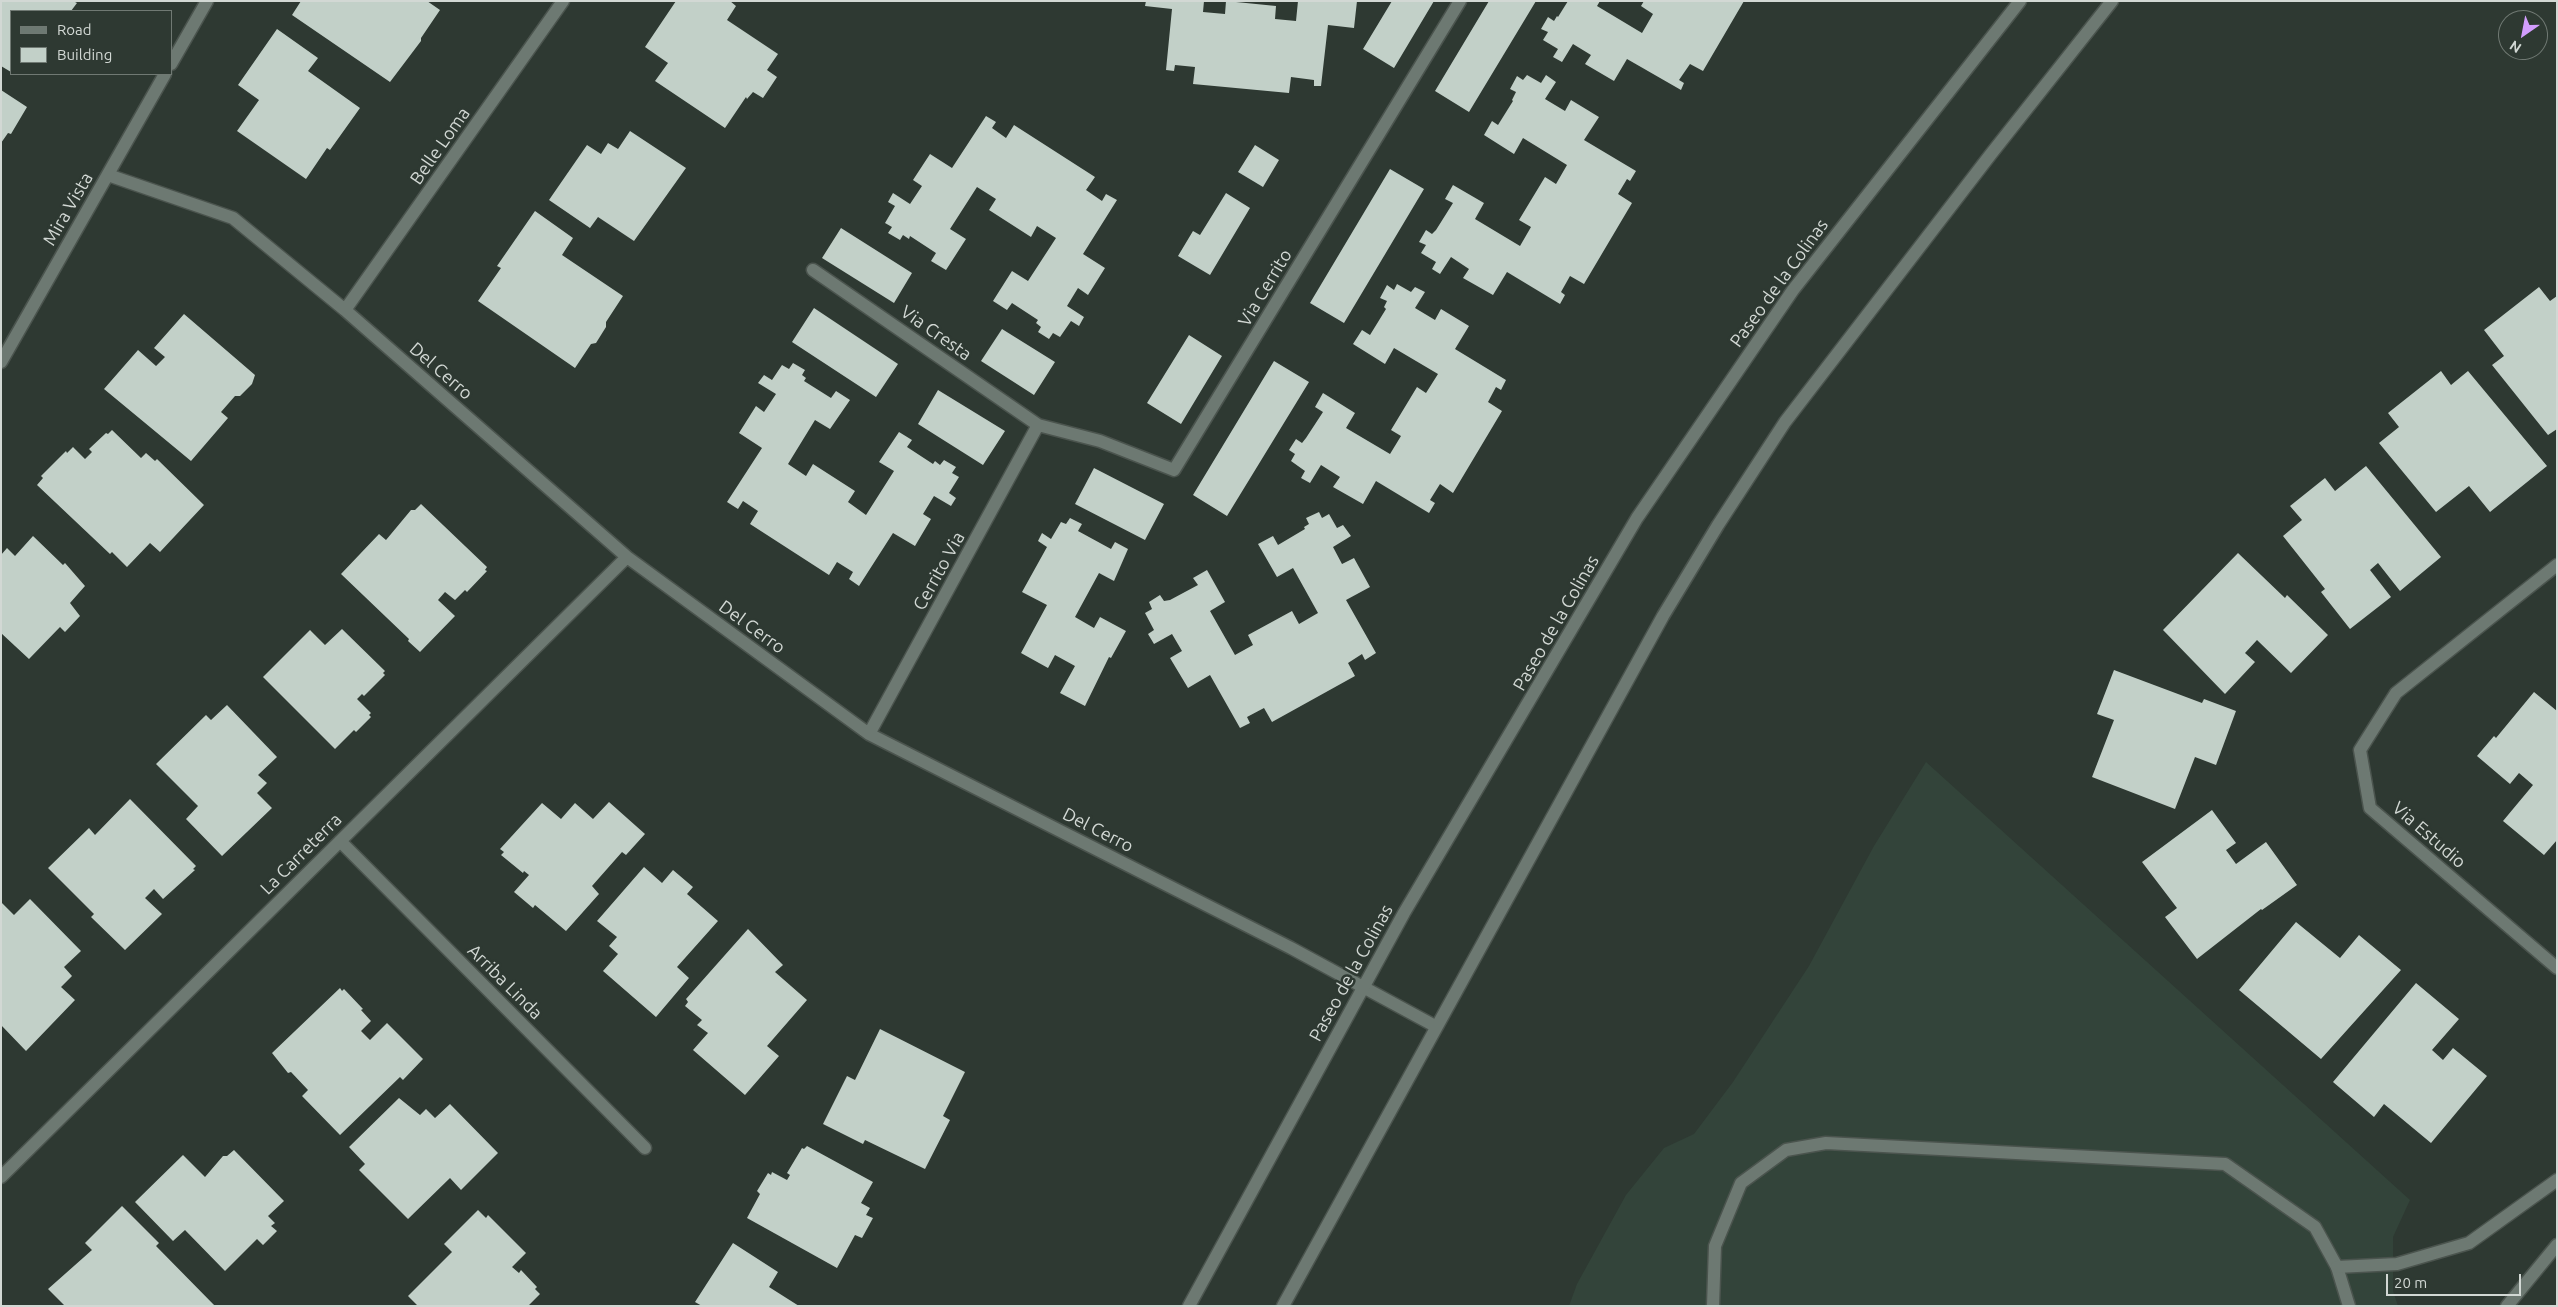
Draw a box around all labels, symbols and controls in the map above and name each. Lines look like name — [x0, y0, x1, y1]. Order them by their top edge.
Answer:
legend — [10, 10, 172, 75]
north arrow — [2498, 10, 2548, 60]
text: Road — [57, 21, 92, 38]
text: N — [2507, 37, 2524, 56]
text: Building — [57, 46, 112, 63]
street label: Belle Loma — [406, 103, 474, 189]
street label: Mira Vista — [38, 169, 98, 249]
street label: Paseo de la Colinas — [1725, 215, 1833, 351]
street label: Via Cerrito — [1234, 245, 1296, 331]
street label: Via Cresta — [896, 301, 976, 365]
street label: Del Cerro — [405, 338, 477, 404]
street label: Cerrito Via — [909, 528, 969, 614]
street label: Paseo de la Colinas — [1508, 551, 1604, 695]
street label: Del Cerro — [715, 596, 789, 658]
street label: Via Estudio — [2388, 797, 2470, 873]
street label: Del Cerro — [1059, 803, 1137, 857]
street label: La Carreterra — [256, 809, 346, 899]
street label: Paseo de la Colinas — [1304, 901, 1398, 1045]
street label: Arriba Linda — [463, 940, 547, 1024]
scale bar — [2388, 1264, 2523, 1296]
text: 20 m — [2394, 1274, 2427, 1291]

